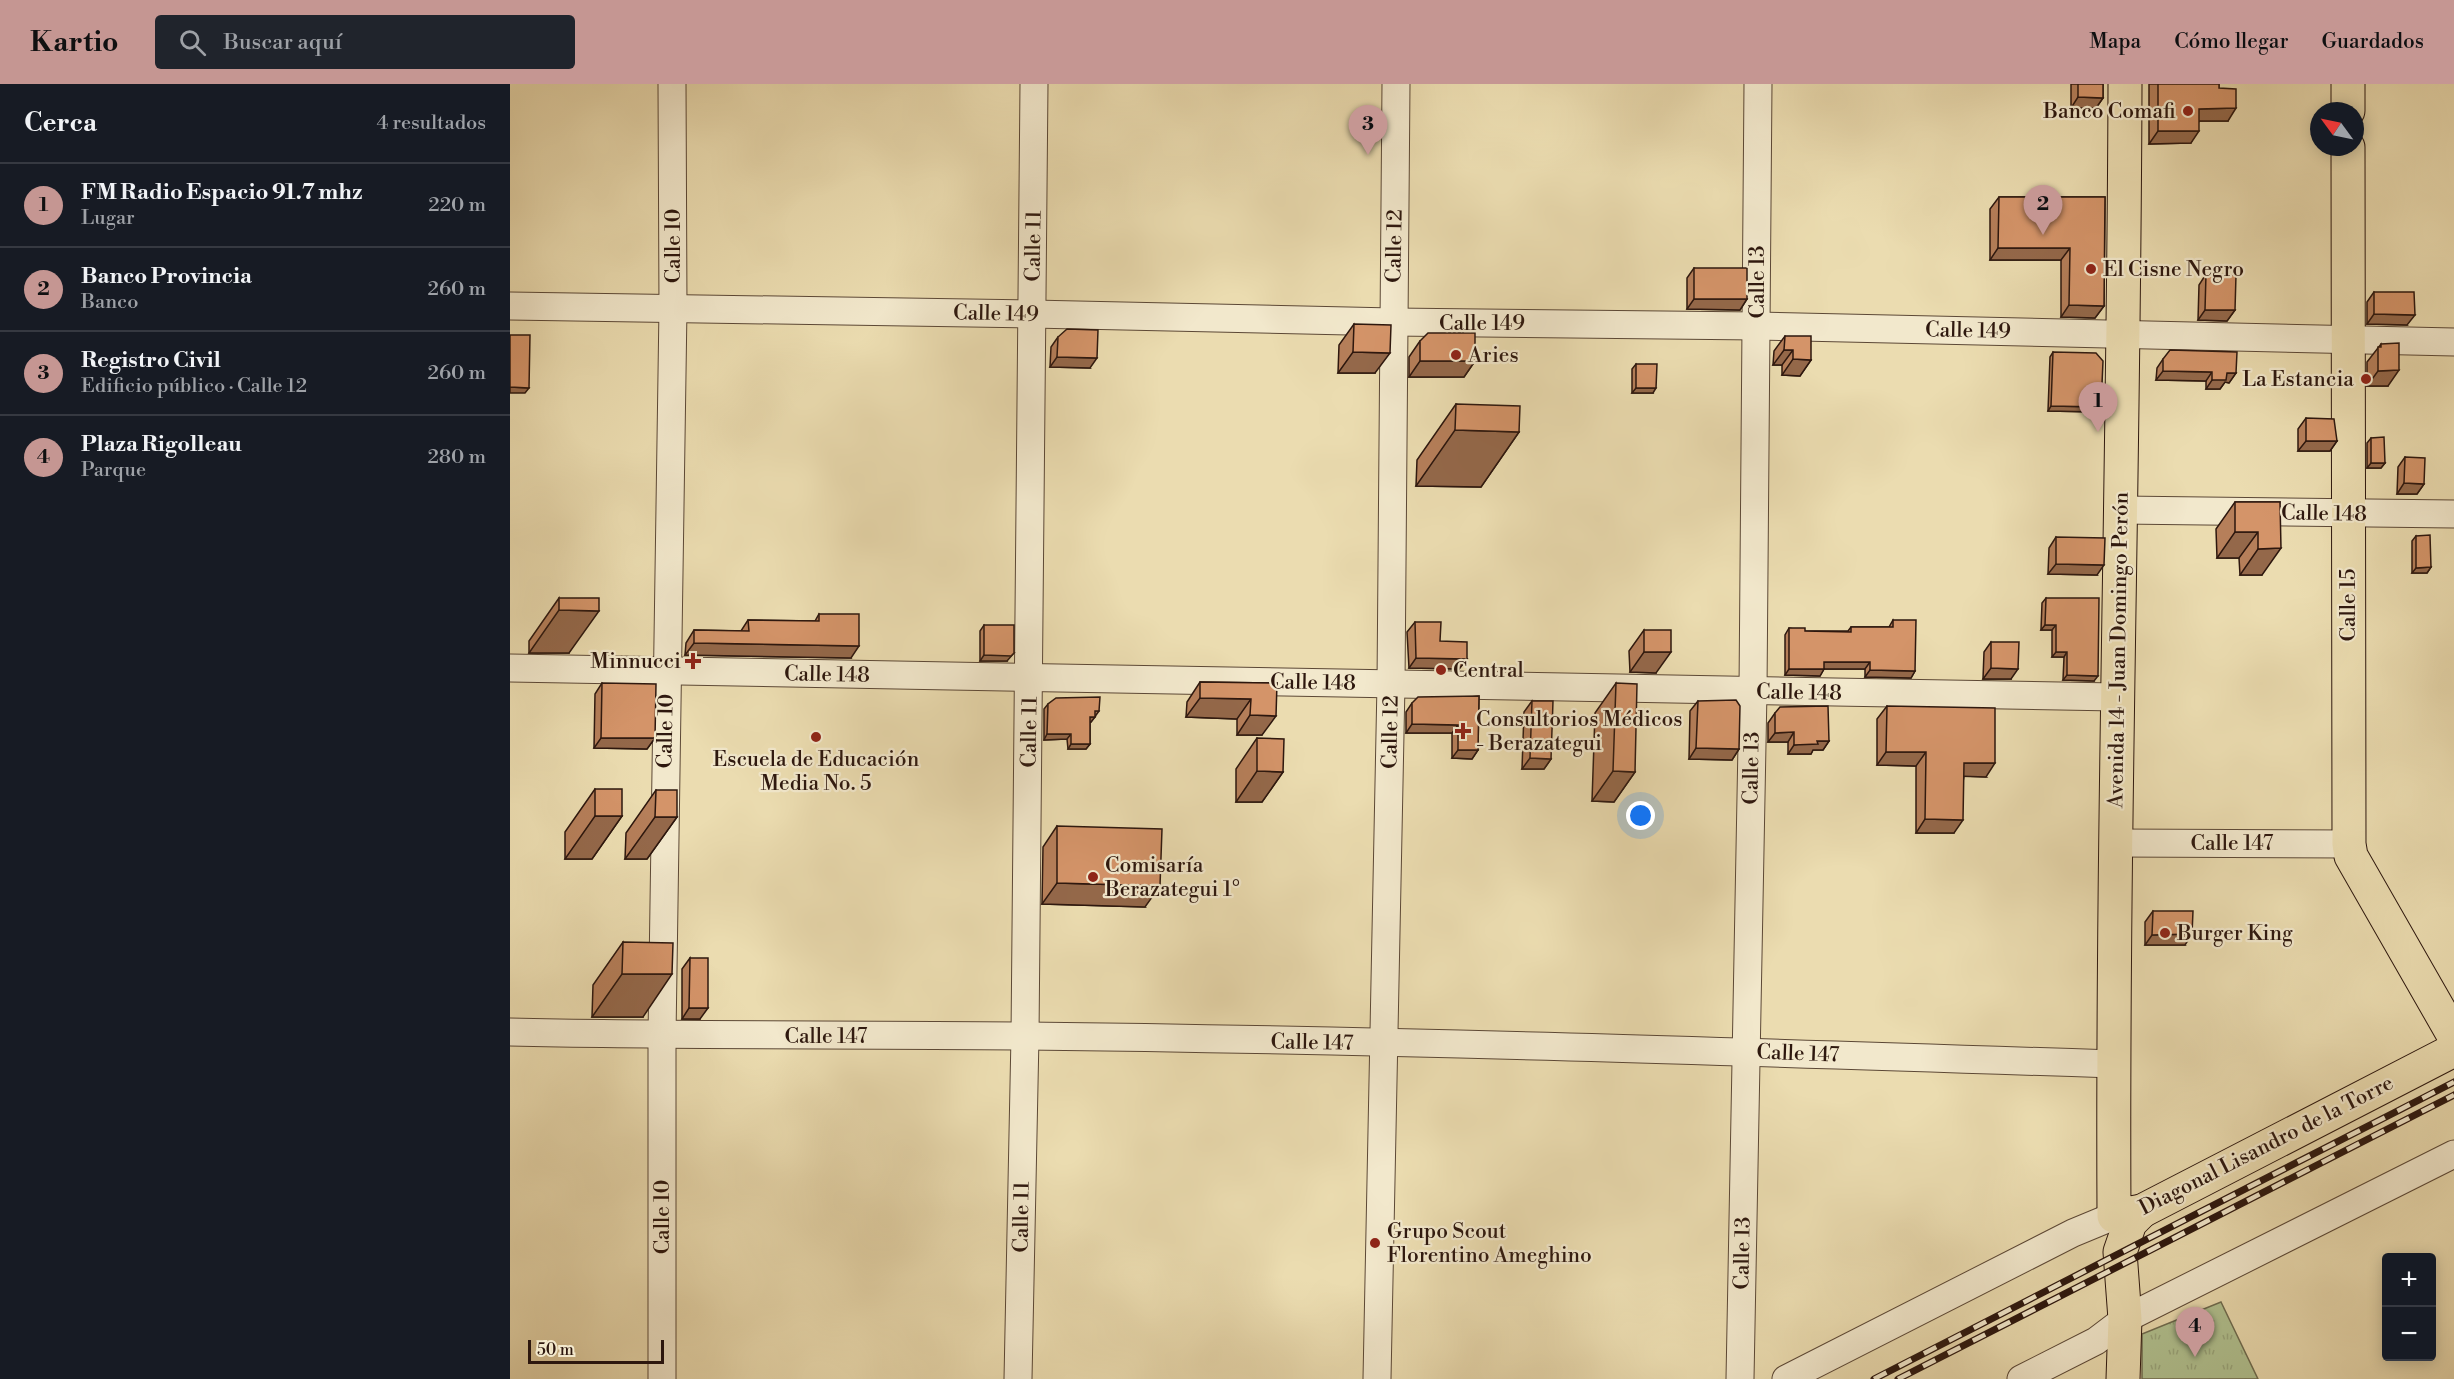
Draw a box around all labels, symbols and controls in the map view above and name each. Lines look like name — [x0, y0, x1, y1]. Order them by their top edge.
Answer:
search box — [155, 15, 575, 69]
text: Kartio — [30, 25, 119, 60]
icon: search — [176, 26, 209, 59]
text: Buscar aquí — [224, 29, 342, 56]
text: Mapa — [2089, 29, 2141, 55]
text: Cómo llegar — [2174, 29, 2289, 55]
text: Guardados — [2322, 29, 2424, 55]
place label: Banco Comafi — [2042, 99, 2176, 125]
north arrow — [2310, 102, 2364, 156]
marker: Banco Comafi — [2181, 104, 2195, 118]
pin: 3 — [1348, 106, 1388, 155]
text: Cerca — [24, 107, 97, 139]
text: 4 resultados — [376, 111, 486, 136]
text: FM Radio Espacio 91.7 mhz — [81, 179, 362, 206]
pin: 2 — [2024, 186, 2062, 235]
text: 1 — [39, 193, 48, 218]
text: 220 m — [428, 193, 486, 218]
text: Lugar — [81, 206, 135, 231]
street label: Calle 10 — [661, 209, 687, 283]
street label: Calle 12 — [1381, 209, 1409, 283]
street label: Calle 11 — [1020, 210, 1048, 282]
street label: Calle 13 — [1745, 245, 1771, 319]
place label: El Cisne Negro — [2103, 257, 2244, 283]
marker: El Cisne Negro — [2084, 262, 2098, 276]
text: Banco Provincia — [81, 263, 252, 290]
text: 2 — [37, 277, 50, 302]
text: 260 m — [428, 277, 486, 302]
text: Banco — [81, 290, 138, 315]
street label: Calle 149 — [953, 300, 1039, 328]
street label: Calle 149 — [1439, 311, 1525, 337]
street label: Calle 149 — [1925, 317, 2011, 345]
place label: Aries — [1467, 343, 1519, 369]
text: Registro Civil — [81, 347, 221, 374]
marker: Aries — [1449, 348, 1463, 362]
text: 3 — [37, 361, 50, 386]
text: 260 m — [428, 361, 486, 386]
place label: La Estancia — [2242, 367, 2354, 393]
marker: La Estancia — [2359, 372, 2373, 386]
text: Edificio público · Calle 12 — [81, 374, 307, 399]
pin: 1 — [2078, 382, 2118, 432]
text: Plaza Rigolleau — [81, 431, 242, 458]
text: 4 — [37, 445, 50, 470]
text: 280 m — [427, 445, 486, 470]
text: Parque — [81, 458, 146, 483]
street label: Avenida 14 - Juan Domingo Perón — [2103, 491, 2135, 809]
street label: Calle 148 — [2281, 500, 2367, 528]
street label: Calle 15 — [2336, 568, 2362, 642]
place label: Minnucci — [590, 649, 681, 675]
marker: Minnucci — [686, 654, 700, 668]
place label: Central — [1453, 658, 1524, 684]
street label: Calle 148 — [784, 661, 870, 689]
marker: Central — [1434, 663, 1448, 677]
street label: Calle 148 — [1270, 669, 1356, 697]
street label: Calle 148 — [1756, 679, 1842, 707]
street label: Calle 10 — [652, 693, 680, 769]
street label: Calle 12 — [1377, 695, 1405, 769]
street label: Calle 11 — [1016, 696, 1044, 768]
place label: Consultorios Médicos - Berazategui — [1476, 707, 1683, 757]
marker: Consultorios Médicos - Berazategui — [1454, 722, 1472, 740]
marker: Escuela de Educación Media No. 5 — [809, 730, 823, 744]
street label: Calle 13 — [1738, 731, 1766, 805]
place label: Escuela de Educación Media No. 5 — [713, 747, 920, 797]
your location — [1626, 801, 1655, 830]
street label: Calle 147 — [2191, 831, 2274, 857]
place label: Comisaría Berazategui 1° — [1104, 853, 1240, 903]
marker: Comisaría Berazategui 1° — [1086, 870, 1100, 884]
place label: Burger King — [2176, 921, 2293, 947]
marker: Burger King — [2158, 926, 2172, 940]
street label: Calle 147 — [785, 1024, 868, 1050]
street label: Calle 147 — [1270, 1029, 1354, 1057]
street label: Calle 147 — [1756, 1040, 1840, 1068]
street label: Diagonal Lisandro de la Torre — [2135, 1070, 2398, 1221]
street label: Calle 10 — [650, 1180, 676, 1254]
street label: Calle 11 — [1008, 1181, 1036, 1253]
street label: Calle 13 — [1729, 1216, 1757, 1290]
place label: Grupo Scout Florentino Ameghino — [1387, 1219, 1592, 1269]
marker: Grupo Scout Florentino Ameghino — [1368, 1236, 1382, 1250]
map controls — [2382, 1253, 2436, 1361]
button: + — [2382, 1253, 2436, 1307]
button: − — [2382, 1307, 2436, 1361]
pin: 4 — [2176, 1308, 2214, 1357]
scale bar — [528, 1337, 664, 1364]
text: 50 m — [537, 1340, 574, 1360]

